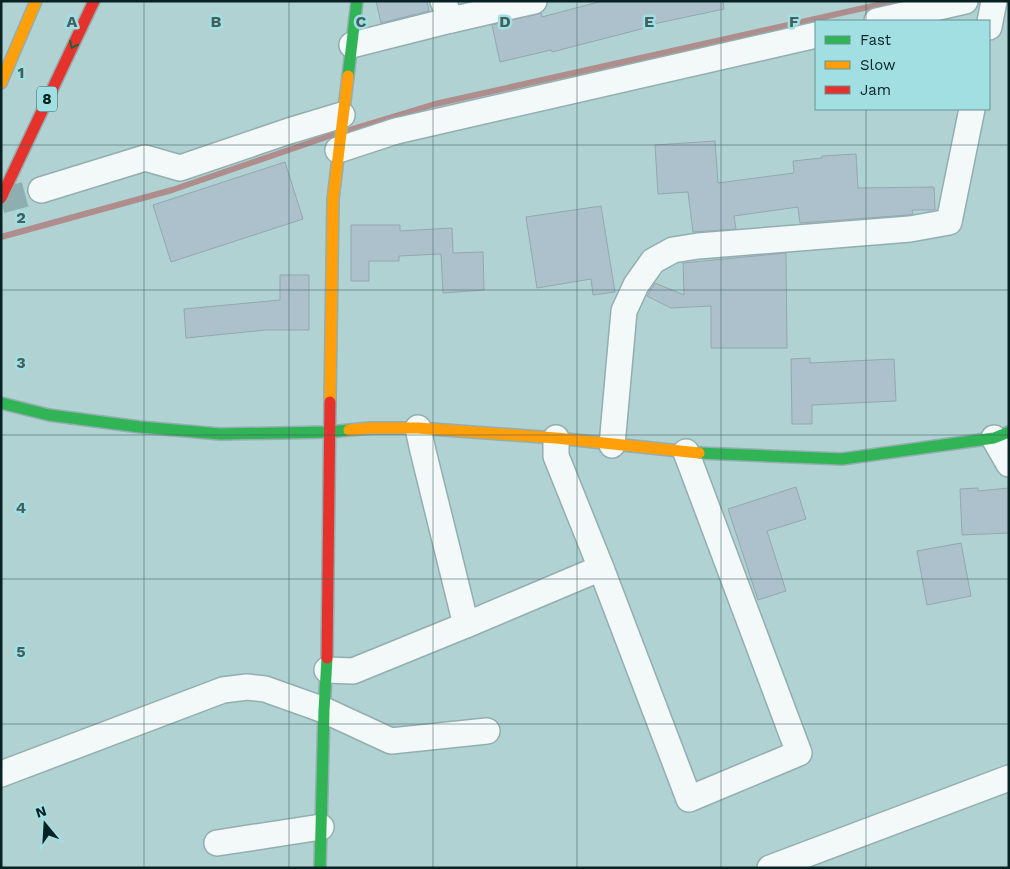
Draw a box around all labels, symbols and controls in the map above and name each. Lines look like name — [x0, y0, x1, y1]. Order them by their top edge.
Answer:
text: A — [67, 12, 78, 31]
text: B — [211, 12, 222, 31]
text: C — [356, 12, 367, 31]
text: D — [499, 12, 511, 31]
text: E — [644, 12, 654, 31]
text: F — [789, 12, 799, 31]
legend — [815, 20, 990, 110]
text: Fast — [860, 31, 892, 49]
one-way arrow — [68, 40, 79, 49]
text: Slow — [860, 56, 896, 74]
text: 1 — [18, 63, 24, 82]
text: Jam — [860, 81, 891, 99]
road number: 8 — [37, 86, 57, 112]
text: 2 — [16, 208, 26, 227]
text: 3 — [16, 353, 26, 372]
text: 4 — [16, 498, 26, 517]
text: 5 — [16, 642, 26, 661]
north arrow — [20, 799, 70, 849]
text: N — [34, 802, 48, 821]

